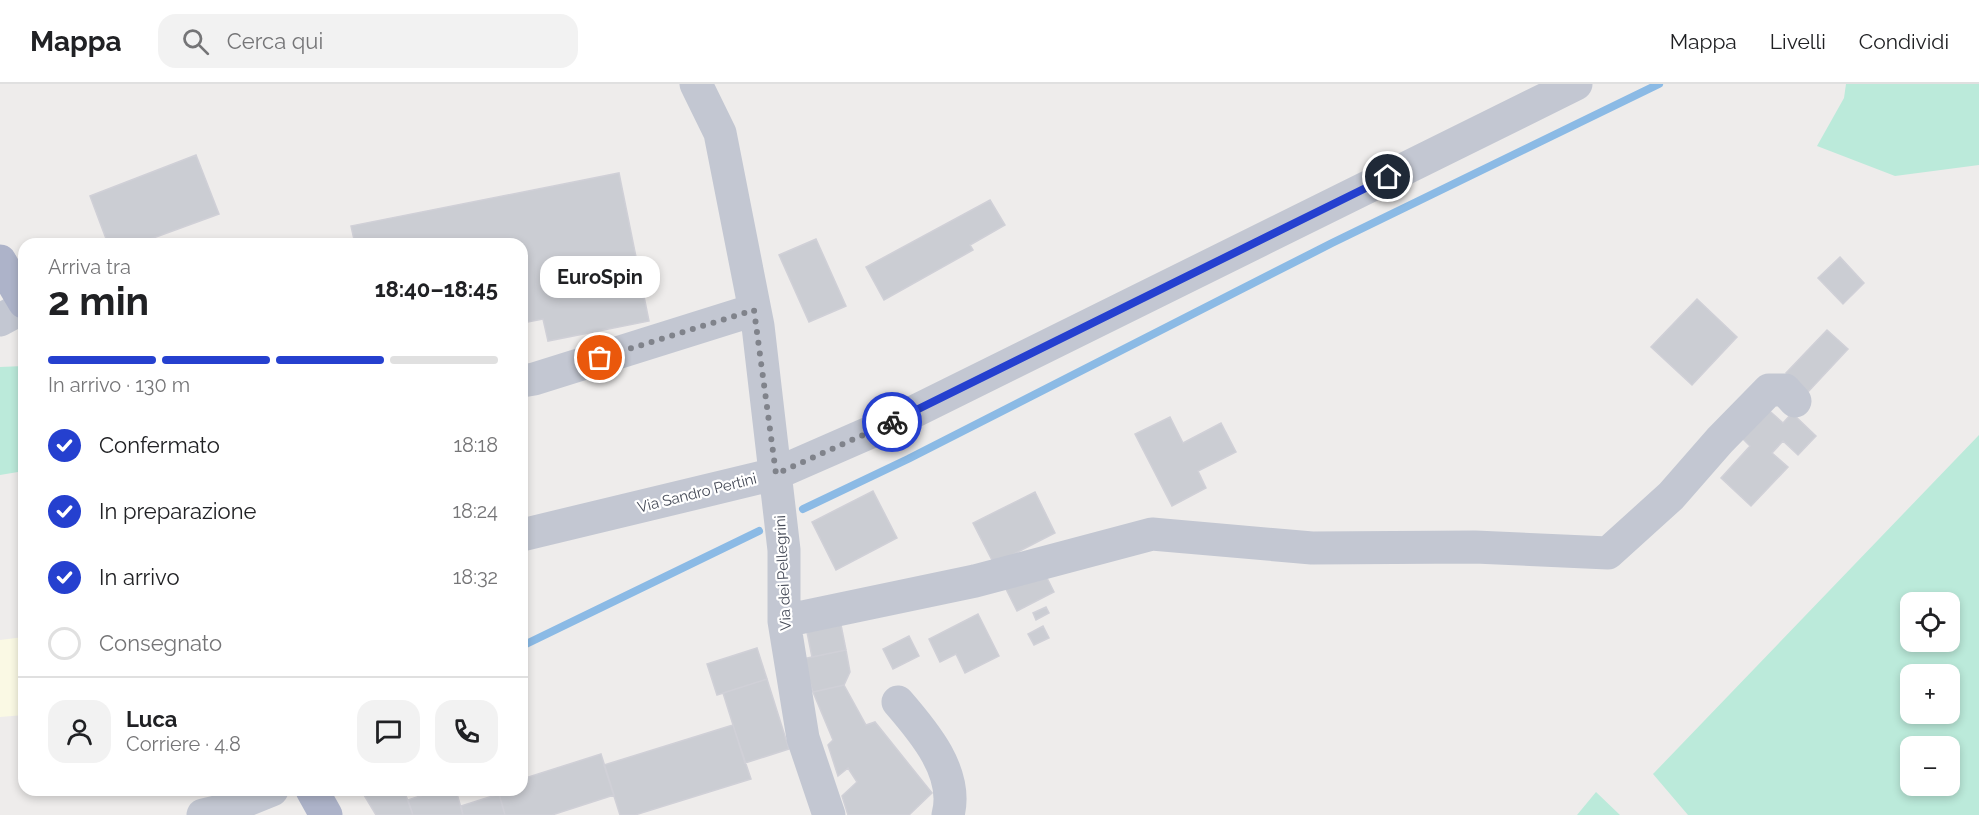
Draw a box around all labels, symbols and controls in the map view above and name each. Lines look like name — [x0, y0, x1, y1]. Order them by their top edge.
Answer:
search box — [158, 14, 578, 68]
text: Mappa — [30, 25, 122, 58]
icon: search — [179, 25, 212, 58]
text: Cerca qui — [227, 28, 323, 54]
text: Mappa — [1670, 29, 1737, 54]
text: Livelli — [1770, 29, 1826, 54]
text: Condividi — [1859, 29, 1949, 54]
pin — [1362, 151, 1413, 202]
icon: home — [1371, 160, 1404, 193]
text: Arriva tra — [48, 255, 131, 279]
callout: EuroSpin — [540, 256, 660, 298]
text: EuroSpin — [557, 265, 643, 289]
text: 18:40–18:45 — [375, 276, 498, 302]
text: 2 min — [48, 278, 149, 324]
pin — [574, 332, 625, 383]
icon: bag — [583, 341, 616, 374]
text: In arrivo · 130 m — [48, 373, 190, 397]
courier — [862, 392, 922, 452]
icon: bike — [876, 406, 909, 439]
icon: check — [48, 429, 81, 462]
text: Confermato — [99, 432, 220, 458]
text: 18:18 — [453, 433, 498, 457]
street label: Via Sandro Pertini — [636, 469, 758, 517]
icon: check — [48, 495, 81, 528]
text: In preparazione — [99, 498, 256, 524]
text: 18:24 — [452, 499, 498, 523]
street label: Via dei Pellegrini — [771, 515, 795, 631]
icon: check — [48, 561, 81, 594]
text: In arrivo — [99, 564, 180, 590]
text: 18:32 — [453, 565, 498, 589]
map controls — [1900, 592, 1960, 796]
button: locate — [1900, 592, 1960, 652]
text: Consegnato — [99, 630, 222, 656]
button: + — [1900, 664, 1960, 724]
button: person — [48, 700, 111, 763]
button: chat — [357, 700, 420, 763]
button: phone — [435, 700, 498, 763]
text: Luca — [126, 706, 177, 732]
text: Corriere · 4.8 — [126, 732, 241, 756]
button: − — [1900, 736, 1960, 796]

